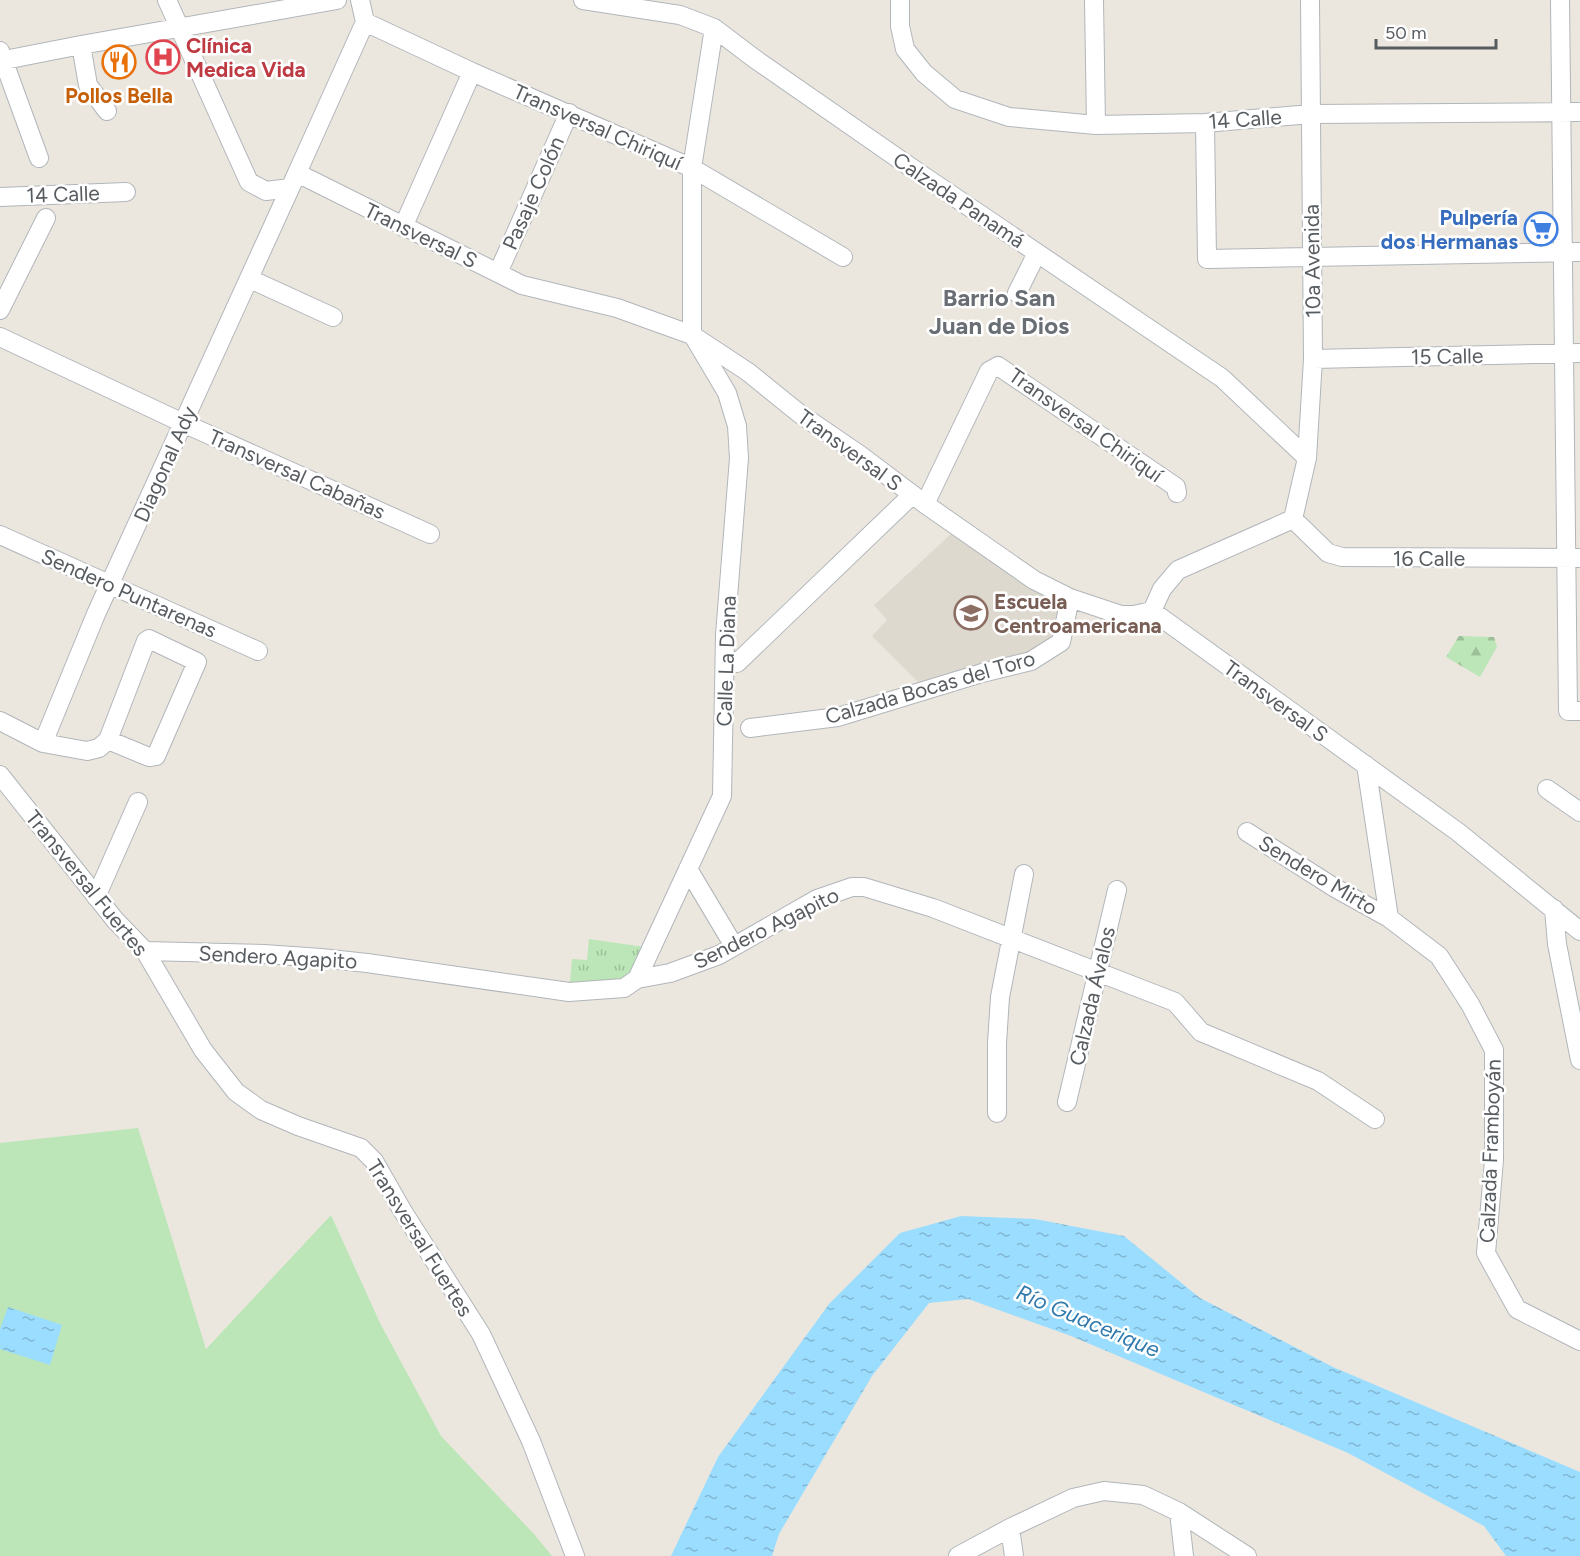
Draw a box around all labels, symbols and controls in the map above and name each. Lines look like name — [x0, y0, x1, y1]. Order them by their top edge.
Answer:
scale bar — [1376, 12, 1496, 50]
text: 50 m — [1385, 22, 1427, 44]
place label: Clínica Medica Vida — [186, 33, 306, 82]
hospital icon: Clínica Medica Vida — [145, 39, 181, 75]
restaurant icon: Pollos Bella — [101, 44, 137, 80]
street label: Transversal Chiriquí — [510, 79, 687, 176]
place label: Pollos Bella — [65, 83, 173, 108]
street label: 14 Calle — [1207, 104, 1283, 134]
street label: Pasaje Colón — [497, 133, 569, 253]
street label: Calzada Panamá — [888, 147, 1030, 253]
street label: 14 Calle — [26, 180, 100, 208]
street label: Transversal S — [361, 197, 481, 273]
street label: 10a Avenida — [1299, 204, 1325, 318]
place label: Pulpería dos Hermanas — [1381, 205, 1518, 254]
supermarket icon: Pulpería dos Hermanas — [1523, 211, 1559, 247]
district label: Barrio San Juan de Dios — [929, 283, 1069, 340]
street label: 15 Calle — [1411, 343, 1483, 369]
street label: Transversal Chiriquí — [1004, 363, 1169, 488]
street label: Diagonal Ady — [128, 402, 202, 526]
street label: Transversal S — [793, 404, 907, 496]
street label: Transversal Cabañas — [205, 424, 389, 524]
street label: Sendero Puntarenas — [37, 543, 221, 643]
street label: 16 Calle — [1393, 546, 1465, 571]
place label: Escuela Centroamericana — [994, 589, 1162, 638]
street label: Calle La Diana — [711, 595, 741, 727]
school or university icon: Escuela Centroamericana — [953, 595, 989, 631]
street label: Calzada Bocas del Toro — [822, 645, 1038, 729]
street label: Transversal S — [1219, 655, 1333, 747]
street label: Transversal Fuertes — [21, 805, 153, 961]
street label: Sendero Mirto — [1254, 830, 1382, 920]
street label: Sendero Agapito — [689, 882, 843, 974]
street label: Calzada Ávalos — [1064, 924, 1120, 1068]
street label: Sendero Agapito — [198, 940, 358, 974]
street label: Calzada Framboyán — [1474, 1059, 1506, 1243]
street label: Transversal Fuertes — [362, 1155, 478, 1321]
water label: Río Guacerique — [1012, 1279, 1164, 1363]

